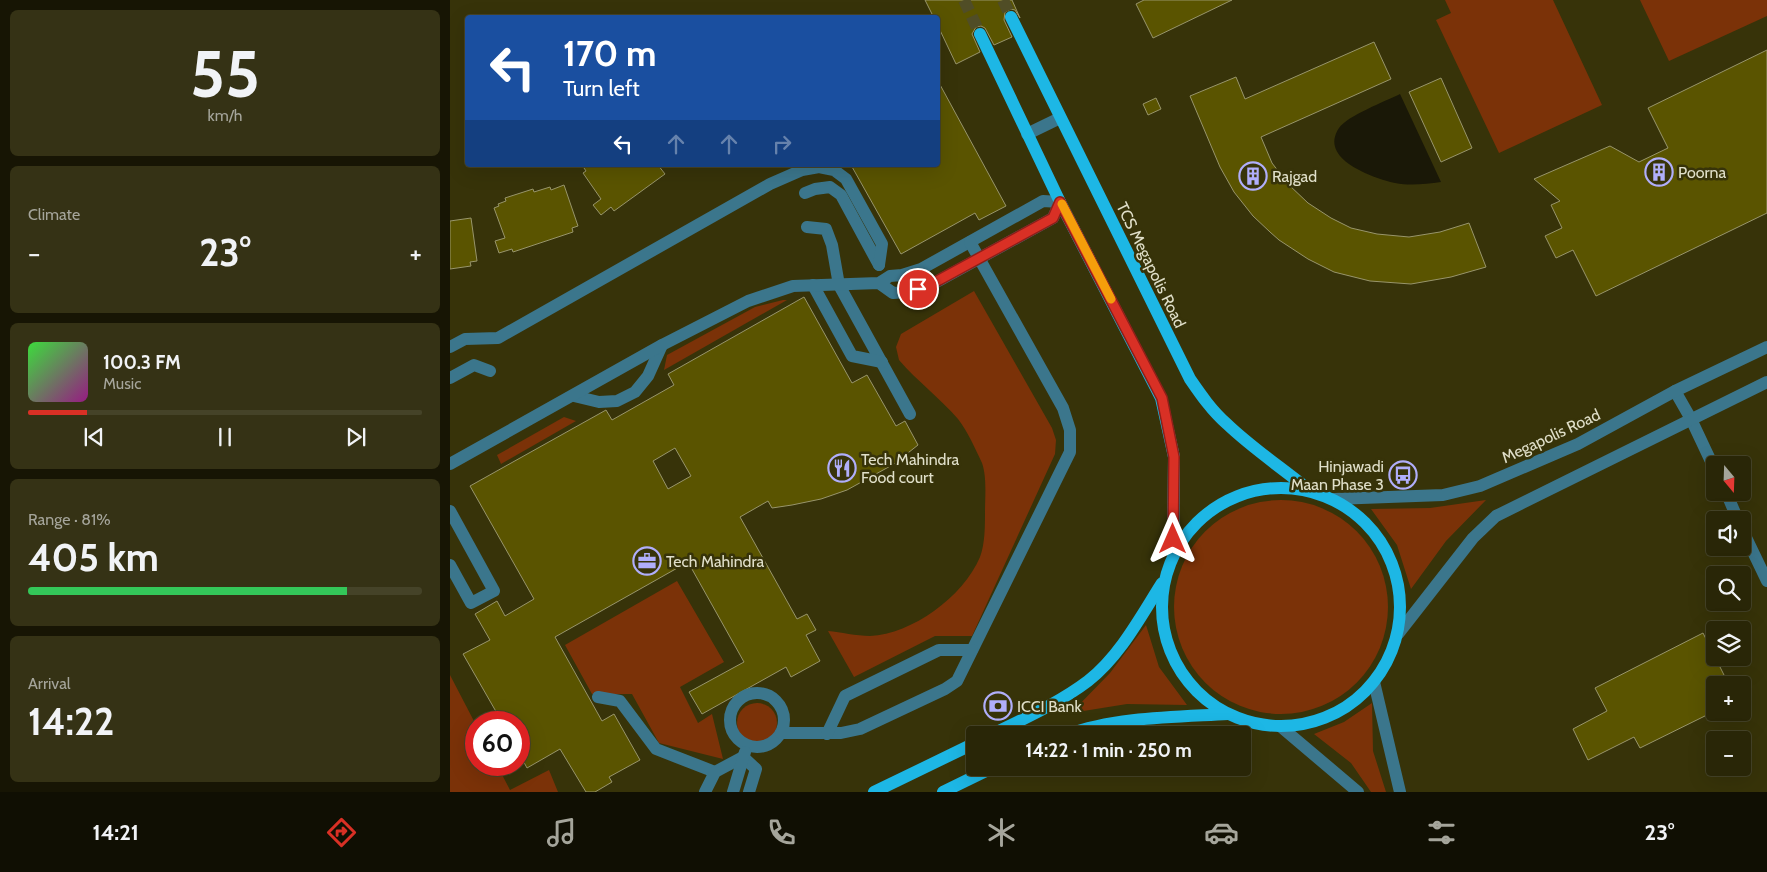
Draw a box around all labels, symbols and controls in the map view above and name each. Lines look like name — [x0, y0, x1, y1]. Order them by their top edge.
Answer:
text: 170 m — [563, 32, 656, 75]
text: 55 — [190, 34, 260, 113]
icon: left — [480, 35, 545, 100]
text: Turn left — [563, 75, 640, 102]
text: km/h — [207, 106, 243, 125]
icon: left — [609, 130, 637, 158]
icon: ahead — [662, 130, 690, 158]
icon: ahead — [715, 130, 743, 158]
icon: right — [768, 130, 796, 158]
building icon: Poorna — [1644, 157, 1674, 187]
building icon: Rajgad — [1238, 161, 1268, 191]
place label: Poorna — [1678, 163, 1727, 182]
place label: Rajgad — [1272, 167, 1317, 186]
street label: TCS Megapolis Road — [1112, 199, 1190, 331]
text: Climate — [28, 205, 80, 224]
text: 23° — [199, 229, 251, 276]
text: − — [28, 236, 40, 270]
text: + — [410, 236, 422, 270]
pin — [897, 268, 939, 310]
icon: arrive — [904, 275, 932, 303]
text: 100.3 FM — [103, 351, 181, 374]
text: Music — [103, 374, 141, 393]
street label: Megapolis Road — [1499, 405, 1603, 467]
icon: previous — [80, 423, 108, 451]
icon: pause — [211, 423, 239, 451]
icon: next — [342, 423, 370, 451]
place label: Tech Mahindra Food court — [861, 450, 959, 487]
restaurant icon: Tech Mahindra Food court — [827, 453, 857, 483]
north arrow — [1706, 456, 1751, 501]
map controls — [1706, 456, 1751, 776]
place label: Hinjawadi Maan Phase 3 — [1291, 457, 1384, 494]
bus stop icon: Hinjawadi Maan Phase 3 — [1388, 460, 1418, 490]
text: Range · 81% — [28, 510, 111, 529]
button: sound — [1706, 511, 1751, 556]
position arrow — [1146, 512, 1198, 564]
text: 405 km — [28, 534, 159, 581]
office icon: Tech Mahindra — [632, 546, 662, 576]
place label: Tech Mahindra — [666, 552, 764, 571]
button: search — [1706, 566, 1751, 611]
button: layers — [1706, 621, 1751, 666]
text: Arrival — [28, 674, 71, 693]
button: + — [1706, 676, 1751, 721]
bank icon: ICCI Bank — [983, 691, 1013, 721]
place label: ICCI Bank — [1017, 697, 1082, 716]
text: 14:22 — [28, 698, 114, 745]
speed limit sign: 60 — [465, 711, 530, 776]
button: − — [1706, 731, 1751, 776]
text: 14:22 · 1 min · 250 m — [1025, 739, 1192, 762]
icon: directions — [324, 815, 359, 850]
icon: music — [544, 815, 579, 850]
icon: phone — [764, 815, 799, 850]
icon: climate — [984, 815, 1019, 850]
icon: car — [1204, 815, 1239, 850]
icon: filters — [1424, 815, 1459, 850]
text: 14:21 — [93, 819, 139, 846]
text: 23° — [1645, 819, 1674, 846]

